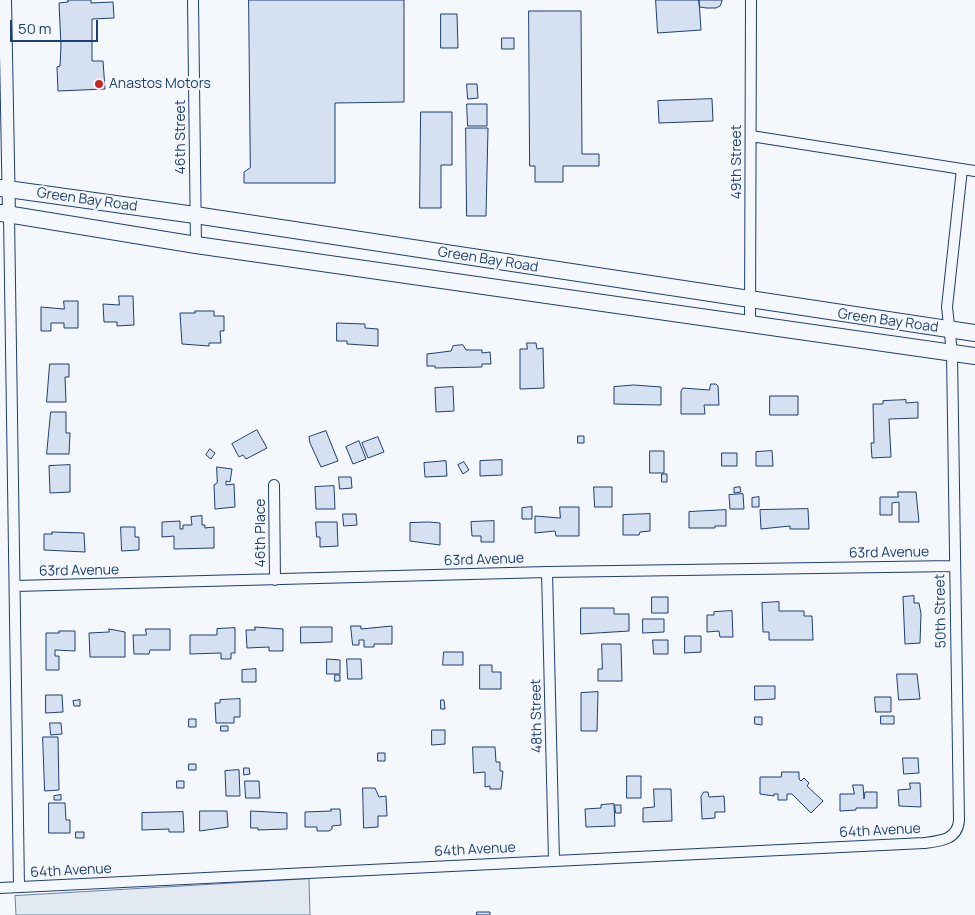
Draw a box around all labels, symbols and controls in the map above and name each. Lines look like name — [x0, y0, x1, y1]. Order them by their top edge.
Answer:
scale bar — [12, 10, 100, 42]
text: 50 m — [18, 18, 52, 39]
place label: Anastos Motors — [109, 76, 211, 92]
marker: Anastos Motors — [93, 78, 105, 90]
street label: 46th Street — [173, 100, 189, 174]
street label: 49th Street — [729, 125, 745, 199]
street label: Green Bay Road — [36, 185, 138, 215]
street label: Green Bay Road — [437, 244, 539, 276]
street label: Green Bay Road — [837, 306, 939, 336]
street label: 46th Place — [253, 499, 269, 567]
street label: 63rd Avenue — [849, 544, 929, 562]
street label: 63rd Avenue — [444, 550, 524, 570]
street label: 63rd Avenue — [39, 562, 119, 580]
street label: 50th Street — [932, 574, 950, 648]
street label: 48th Street — [528, 679, 546, 753]
street label: 64th Avenue — [839, 820, 921, 842]
street label: 64th Avenue — [434, 839, 516, 861]
street label: 64th Avenue — [30, 860, 112, 882]

